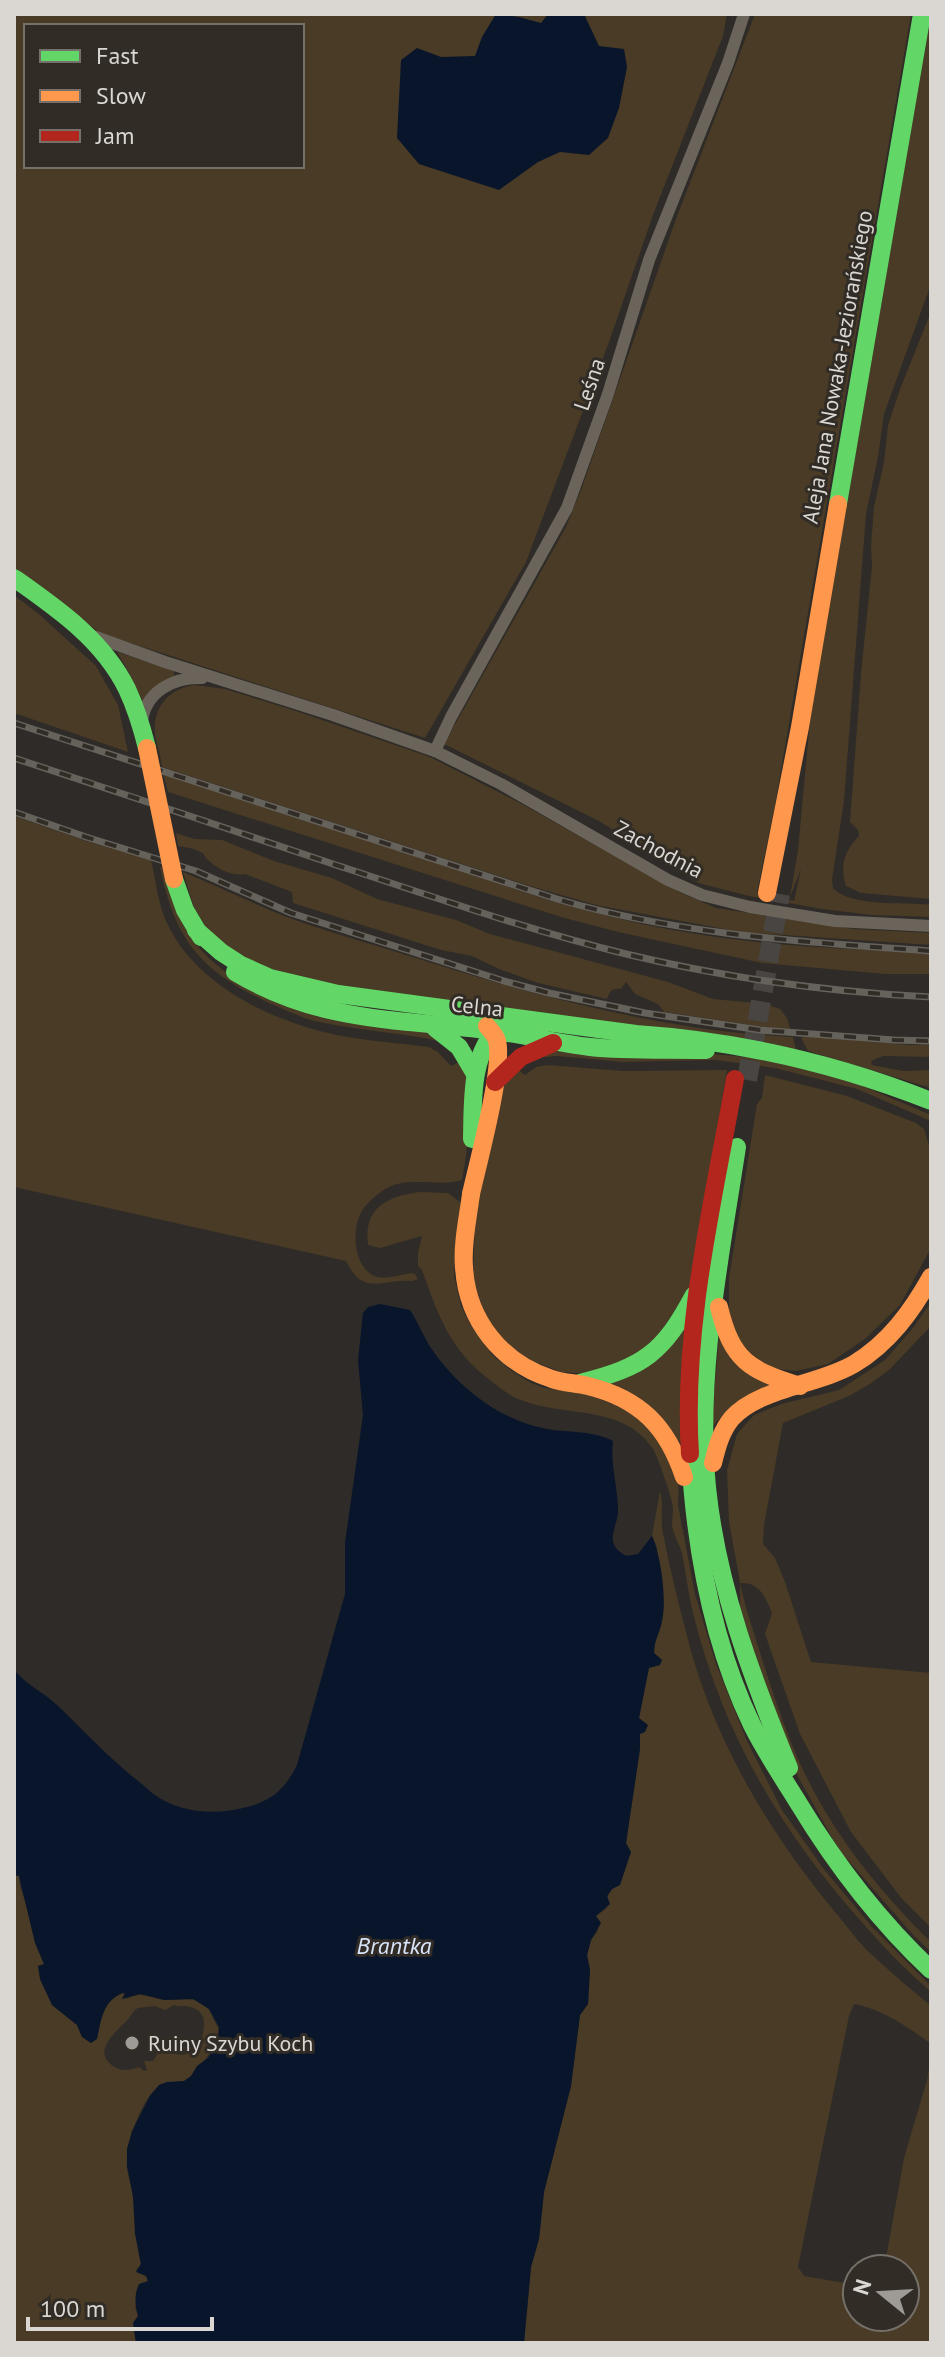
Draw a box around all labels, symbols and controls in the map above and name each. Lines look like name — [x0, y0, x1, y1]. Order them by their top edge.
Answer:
legend — [24, 24, 304, 168]
text: Fast — [96, 40, 139, 71]
text: Slow — [96, 80, 146, 111]
text: Jam — [95, 120, 134, 151]
street label: Aleja Jana Nowaka-Jeziorańskiego — [796, 208, 878, 526]
street label: Leśna — [567, 354, 611, 414]
street label: Zachodnia — [610, 814, 708, 884]
street label: Celna — [450, 989, 504, 1023]
water label: Brantka — [357, 1930, 432, 1961]
place label: Ruiny Szybu Koch — [148, 2029, 313, 2057]
marker: Ruiny Szybu Koch — [123, 2034, 141, 2052]
north arrow — [841, 2253, 921, 2333]
text: N — [846, 2276, 878, 2298]
scale bar — [28, 2281, 212, 2331]
text: 100 m — [40, 2293, 105, 2324]

